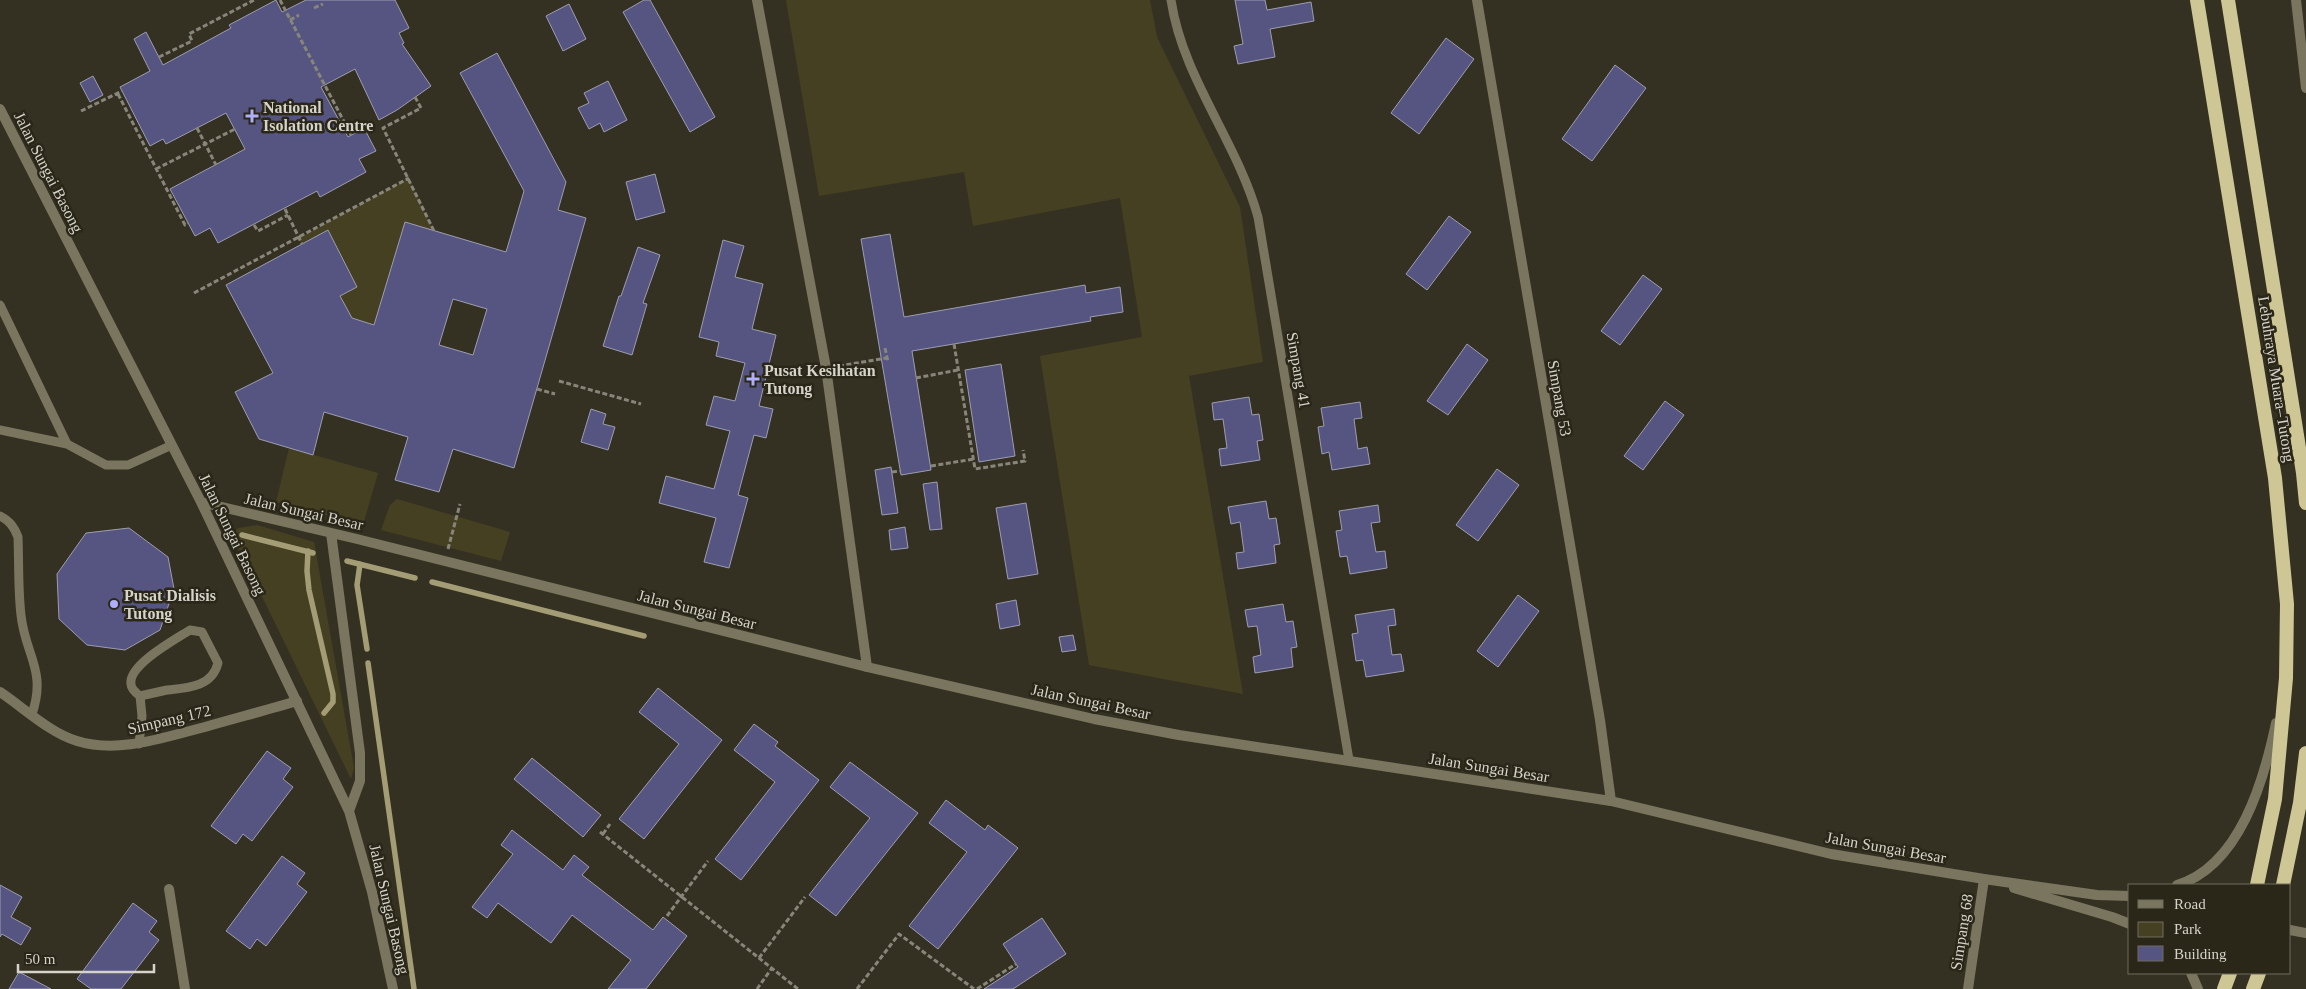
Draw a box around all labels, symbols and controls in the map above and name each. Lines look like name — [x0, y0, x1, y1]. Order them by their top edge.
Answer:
place label: National Isolation Centre — [263, 99, 373, 134]
street label: Jalan Sungai Basong — [10, 109, 86, 236]
marker: National Isolation Centre — [245, 109, 259, 123]
street label: Lebuhraya Muara–Tutong — [2254, 295, 2298, 463]
street label: Simpang 41 — [1282, 331, 1314, 410]
street label: Simpang 53 — [1543, 359, 1575, 438]
place label: Pusat Kesihatan Tutong — [764, 362, 876, 398]
marker: Pusat Kesihatan Tutong — [746, 372, 760, 386]
street label: Jalan Sungai Basong — [195, 471, 269, 598]
street label: Jalan Sungai Besar — [242, 490, 366, 535]
place label: Pusat Dialisis Tutong — [124, 587, 216, 623]
street label: Jalan Sungai Besar — [636, 587, 759, 634]
marker: Pusat Dialisis Tutong — [108, 598, 120, 610]
street label: Jalan Sungai Besar — [1029, 681, 1153, 724]
street label: Simpang 172 — [126, 702, 213, 738]
street label: Jalan Sungai Besar — [1427, 750, 1551, 787]
street label: Jalan Sungai Besar — [1824, 829, 1948, 868]
street label: Jalan Sungai Basong — [365, 842, 413, 976]
legend — [2128, 884, 2291, 974]
street label: Simpang 68 — [1947, 893, 1977, 972]
text: Road — [2174, 896, 2206, 912]
text: Park — [2174, 921, 2202, 937]
scale bar — [18, 942, 154, 974]
text: Building — [2174, 946, 2227, 962]
text: 50 m — [25, 951, 56, 967]

